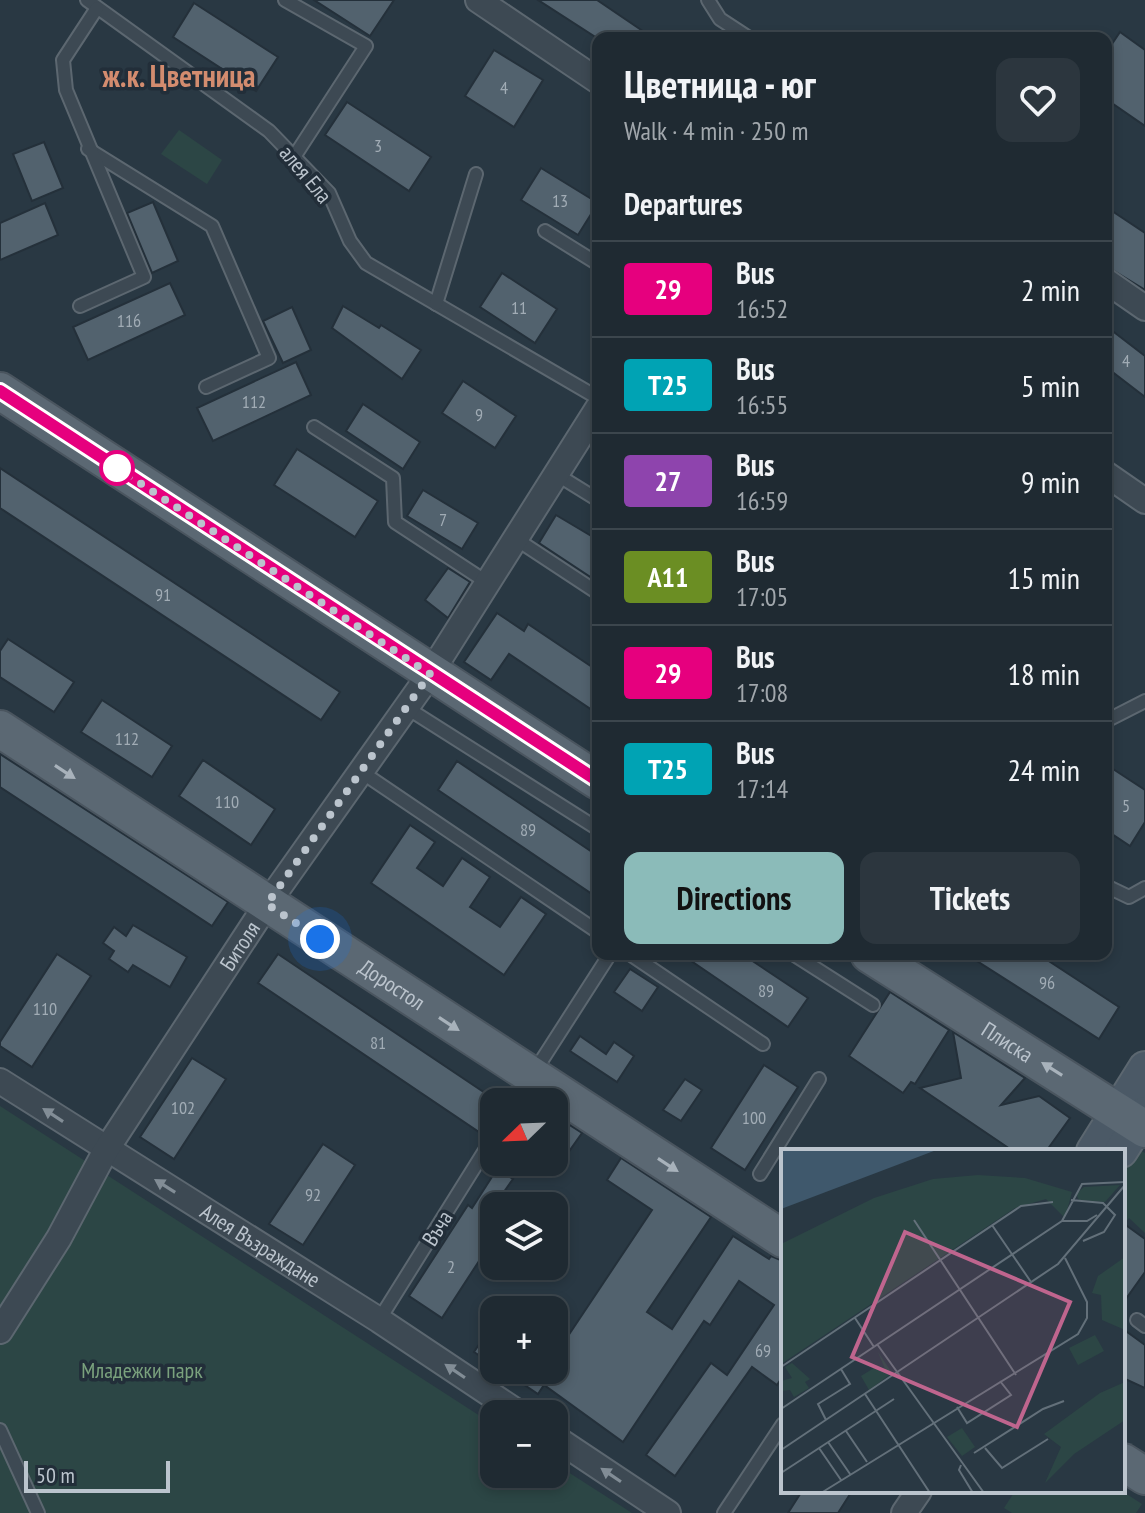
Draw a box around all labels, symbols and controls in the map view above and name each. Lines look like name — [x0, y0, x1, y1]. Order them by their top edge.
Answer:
district label: ж.к. Цветница — [101, 56, 256, 95]
button: heart — [996, 58, 1080, 142]
text: Цветница - юг — [624, 59, 816, 108]
house number: 4 — [500, 76, 508, 99]
text: Walk · 4 min · 250 m — [624, 114, 808, 147]
house number: 3 — [374, 134, 382, 157]
street label: алея Ела — [274, 139, 338, 209]
text: Departures — [624, 184, 742, 223]
house number: 13 — [552, 189, 568, 212]
text: Bus — [736, 253, 775, 292]
text: 29 — [655, 270, 681, 307]
text: 2 min — [1021, 270, 1080, 309]
text: 16:52 — [736, 292, 788, 325]
house number: 11 — [511, 296, 527, 319]
house number: 116 — [117, 309, 141, 332]
text: Bus — [736, 349, 775, 388]
house number: 4 — [1122, 349, 1130, 372]
text: Т25 — [648, 366, 688, 403]
text: 5 min — [1021, 366, 1080, 405]
text: 16:55 — [736, 388, 788, 421]
house number: 112 — [242, 390, 266, 413]
house number: 9 — [475, 403, 483, 426]
text: Bus — [736, 445, 775, 484]
unlabelled marker — [100, 451, 134, 485]
text: 27 — [655, 462, 681, 499]
text: 9 min — [1021, 462, 1080, 501]
text: 16:59 — [736, 484, 788, 517]
house number: 7 — [439, 508, 447, 531]
text: Bus — [736, 541, 775, 580]
text: А11 — [648, 558, 688, 595]
text: 15 min — [1007, 558, 1080, 597]
text: 17:05 — [736, 580, 788, 613]
house number: 91 — [155, 583, 171, 606]
text: Bus — [736, 637, 775, 676]
text: 29 — [655, 654, 681, 691]
text: 18 min — [1007, 654, 1080, 693]
text: 17:08 — [736, 676, 788, 709]
house number: 112 — [115, 727, 139, 750]
text: Bus — [736, 733, 775, 772]
text: Т25 — [648, 750, 688, 787]
text: 24 min — [1007, 750, 1080, 789]
one-way arrow — [55, 764, 76, 779]
text: 17:14 — [736, 772, 788, 805]
house number: 110 — [215, 790, 239, 813]
house number: 5 — [1122, 794, 1130, 817]
house number: 89 — [520, 818, 536, 841]
button: Directions — [624, 852, 844, 944]
button: Tickets — [860, 852, 1080, 944]
street label: Битоля — [213, 916, 266, 976]
your location — [300, 919, 340, 959]
street label: Доростол — [354, 953, 430, 1016]
house number: 96 — [1039, 971, 1055, 994]
house number: 89 — [758, 979, 774, 1002]
house number: 110 — [33, 997, 57, 1020]
street label: Плиска — [977, 1015, 1038, 1068]
one-way arrow — [439, 1016, 460, 1031]
house number: 81 — [370, 1031, 386, 1054]
one-way arrow — [1041, 1062, 1063, 1076]
north arrow — [480, 1088, 568, 1176]
map controls — [480, 1088, 568, 1488]
house number: 102 — [171, 1096, 195, 1119]
house number: 100 — [742, 1106, 766, 1129]
one-way arrow — [42, 1109, 64, 1123]
inset map — [781, 1149, 1125, 1493]
one-way arrow — [657, 1157, 678, 1172]
one-way arrow — [154, 1180, 176, 1194]
house number: 92 — [305, 1183, 321, 1206]
button: layers — [480, 1192, 568, 1280]
street label: Алея Възраждане — [195, 1197, 326, 1293]
street label: Въча — [415, 1205, 459, 1251]
house number: 2 — [447, 1255, 455, 1278]
button: + — [480, 1296, 568, 1384]
house number: 69 — [755, 1339, 771, 1362]
park label: Младежки парк — [81, 1356, 203, 1384]
one-way arrow — [445, 1363, 466, 1378]
button: − — [480, 1400, 568, 1488]
scale bar — [24, 1457, 170, 1493]
text: 50 m — [36, 1461, 75, 1489]
one-way arrow — [601, 1468, 622, 1483]

